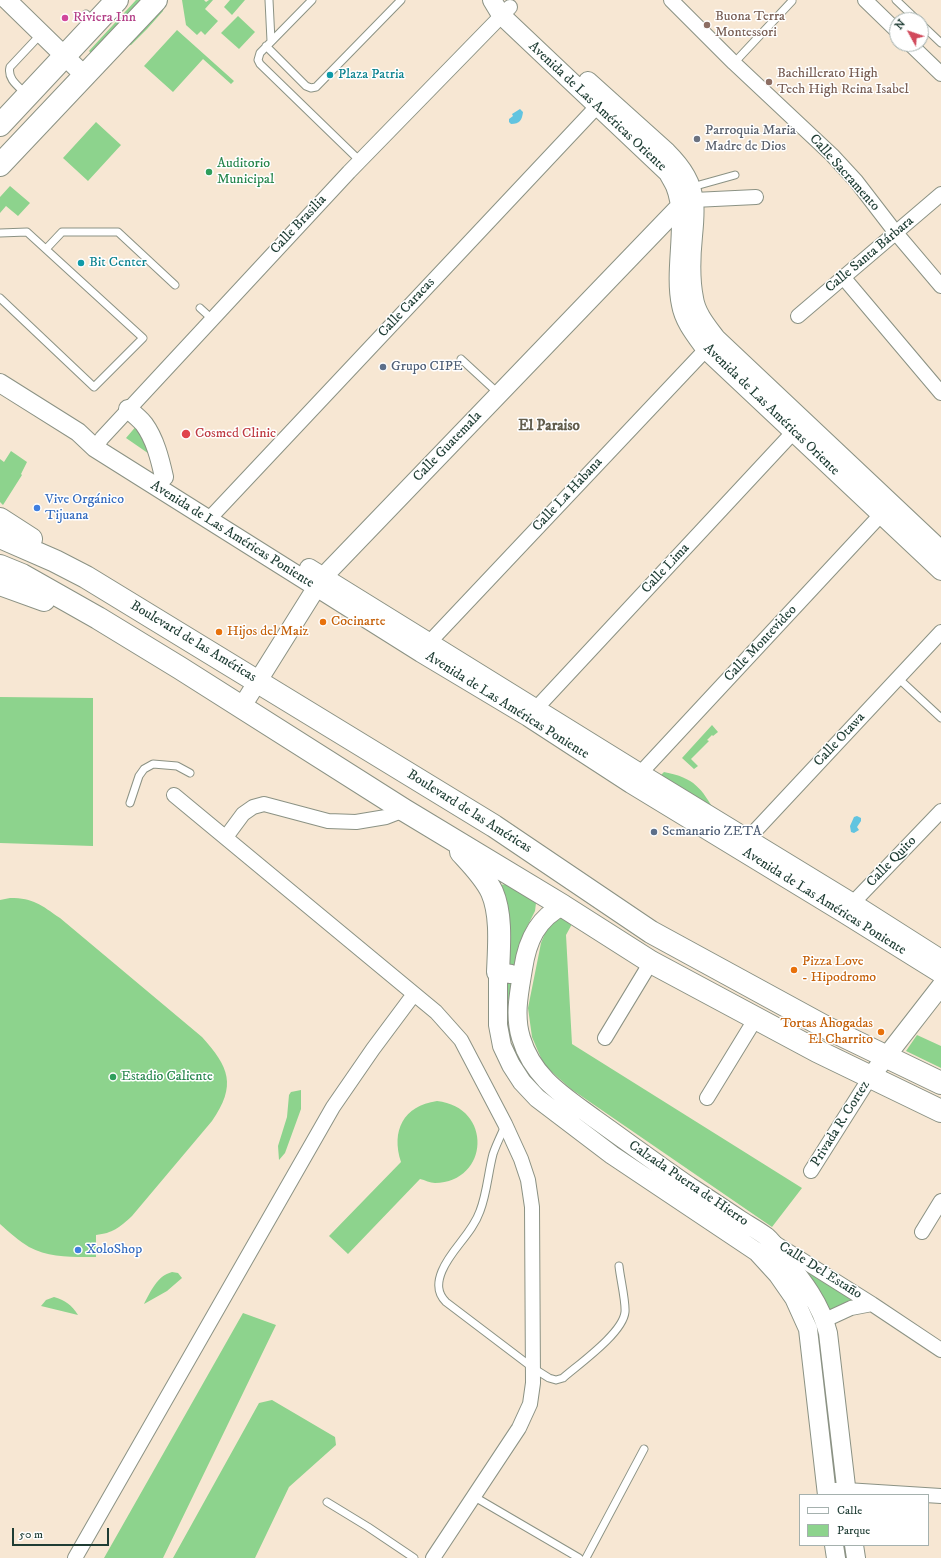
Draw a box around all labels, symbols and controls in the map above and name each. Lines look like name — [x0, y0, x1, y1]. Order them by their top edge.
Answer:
place label: Buona Terra Montessori — [715, 9, 785, 42]
place label: Riviera Inn — [73, 10, 136, 26]
north arrow — [889, 12, 929, 52]
marker: Riviera Inn — [60, 13, 70, 23]
text: N — [892, 17, 909, 33]
marker: Buona Terra Montessori — [702, 20, 712, 30]
street label: Avenida de Las Américas Oriente — [524, 39, 670, 175]
place label: Bachillerato High Tech High Reina Isabel — [777, 66, 909, 98]
place label: Plaza Patria — [338, 67, 405, 83]
marker: Plaza Patria — [325, 70, 335, 80]
marker: Bachillerato High Tech High Reina Isabel — [764, 77, 774, 87]
place label: Parroquia Maria Madre de Dios — [705, 123, 796, 156]
street label: Calle Sacramento — [805, 131, 883, 215]
marker: Parroquia Maria Madre de Dios — [692, 134, 702, 144]
place label: Auditorio Municipal — [217, 156, 274, 188]
marker: Auditorio Municipal — [204, 167, 214, 177]
street label: Calle Brasilia — [267, 192, 331, 258]
street label: Calle Santa Bárbara — [822, 213, 918, 297]
place label: Bit Center — [89, 255, 147, 271]
marker: Bit Center — [76, 258, 86, 268]
street label: Calle Caracas — [375, 275, 439, 341]
street label: Avenida de Las Américas Oriente — [699, 341, 843, 479]
place label: Grupo CIPE — [391, 359, 463, 375]
marker: Grupo CIPE — [378, 362, 388, 372]
street label: Calle Guatemala — [410, 408, 486, 486]
district label: El Paraiso — [518, 418, 580, 436]
place label: Cosmed Clinic — [195, 426, 276, 442]
marker: Cosmed Clinic — [180, 428, 192, 440]
street label: Calle La Habana — [529, 455, 607, 535]
street label: Avenida de Las Américas Poniente — [147, 478, 317, 592]
place label: Vive Orgánico Tijuana — [45, 492, 124, 524]
marker: Vive Orgánico Tijuana — [32, 503, 42, 513]
street label: Calle Lima — [639, 540, 693, 598]
street label: Boulevard de las Américas — [127, 598, 259, 686]
street label: Calle Montevideo — [721, 602, 801, 686]
place label: Cocinarte — [331, 614, 386, 630]
marker: Cocinarte — [318, 617, 328, 627]
place label: Hijos del Maiz — [227, 624, 309, 640]
marker: Hijos del Maiz — [214, 627, 224, 637]
street label: Avenida de Las Américas Poniente — [422, 649, 592, 763]
street label: Calle Otawa — [811, 710, 869, 770]
street label: Boulevard de las Américas — [404, 767, 534, 857]
place label: Semanario ZETA — [662, 824, 762, 840]
marker: Semanario ZETA — [649, 827, 659, 837]
street label: Calle Quito — [864, 833, 920, 891]
street label: Avenida de Las Américas Poniente — [739, 845, 909, 959]
place label: Pizza Love - Hipodromo — [802, 954, 876, 986]
marker: Pizza Love - Hipodromo — [789, 965, 799, 975]
place label: Tortas Ahogadas El Charrito — [780, 1016, 873, 1048]
marker: Tortas Ahogadas El Charrito — [876, 1027, 886, 1037]
place label: Estadio Caliente — [121, 1069, 213, 1085]
marker: Estadio Caliente — [108, 1072, 118, 1082]
street label: Privada R. Cortez — [808, 1078, 874, 1170]
street label: Calzada Puerta de Hierro — [625, 1138, 751, 1230]
street label: Calle Del Estaño — [775, 1239, 865, 1303]
place label: XoloShop — [86, 1242, 142, 1258]
marker: XoloShop — [73, 1245, 83, 1255]
legend — [799, 1494, 929, 1546]
text: Calle — [837, 1503, 862, 1518]
scale bar — [14, 1520, 111, 1546]
text: Parque — [837, 1523, 870, 1538]
text: 50 m — [19, 1527, 43, 1542]

